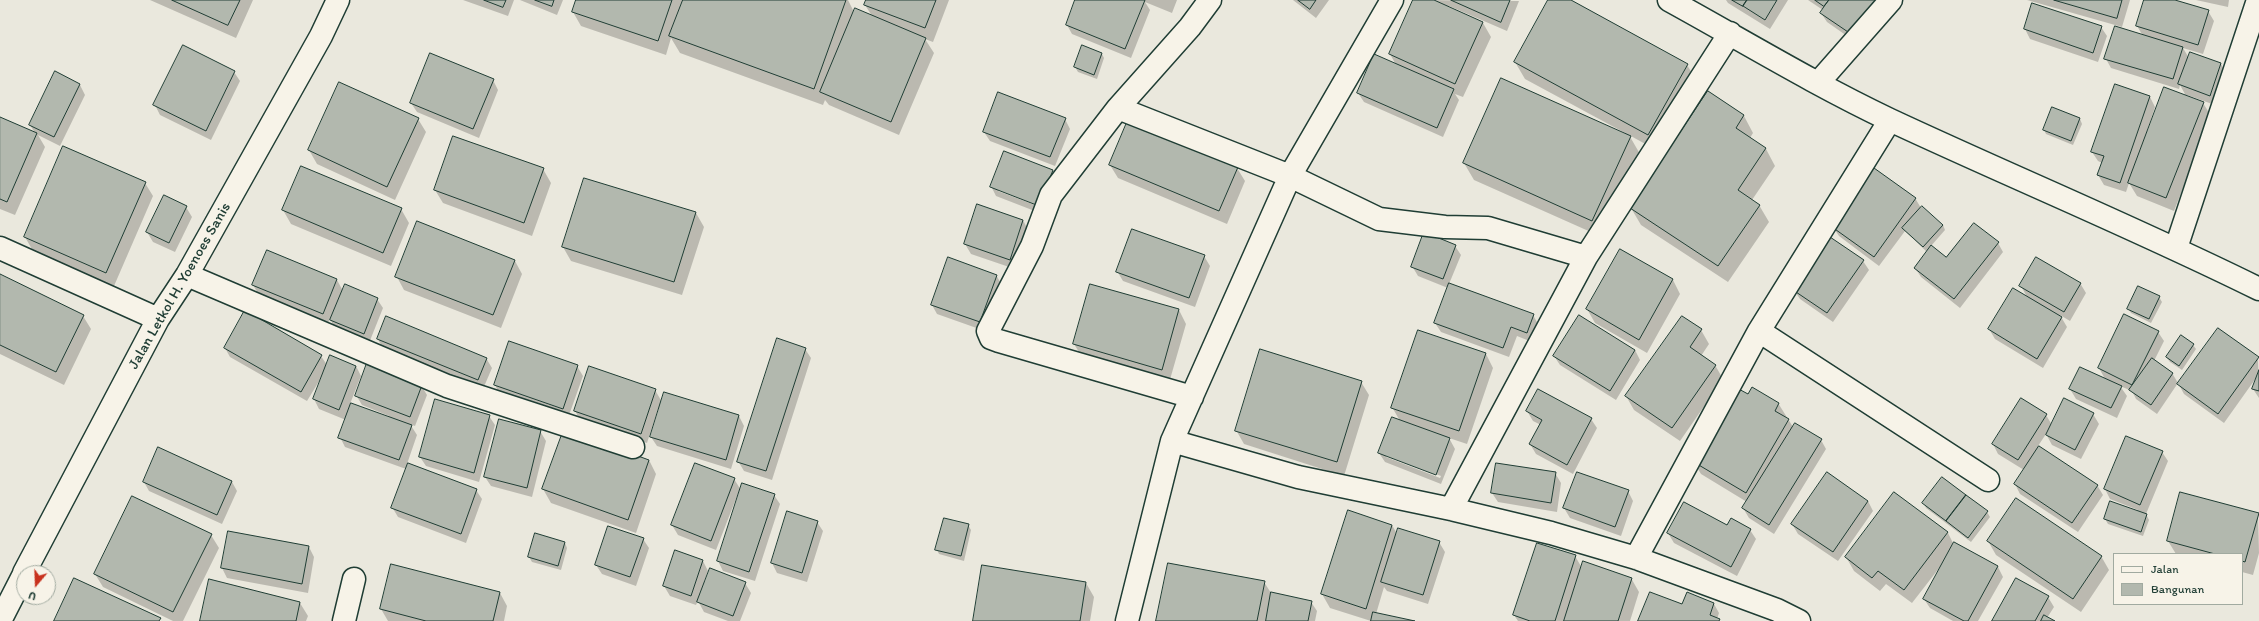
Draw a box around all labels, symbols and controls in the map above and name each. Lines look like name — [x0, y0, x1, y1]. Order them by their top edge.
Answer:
street label: Jalan Letkol H. Yoenoes Sanis — [125, 199, 235, 373]
legend — [2113, 553, 2243, 605]
text: Jalan — [2151, 562, 2179, 576]
north arrow — [16, 565, 56, 605]
text: Bangunan — [2151, 582, 2204, 596]
text: U — [27, 589, 38, 603]

